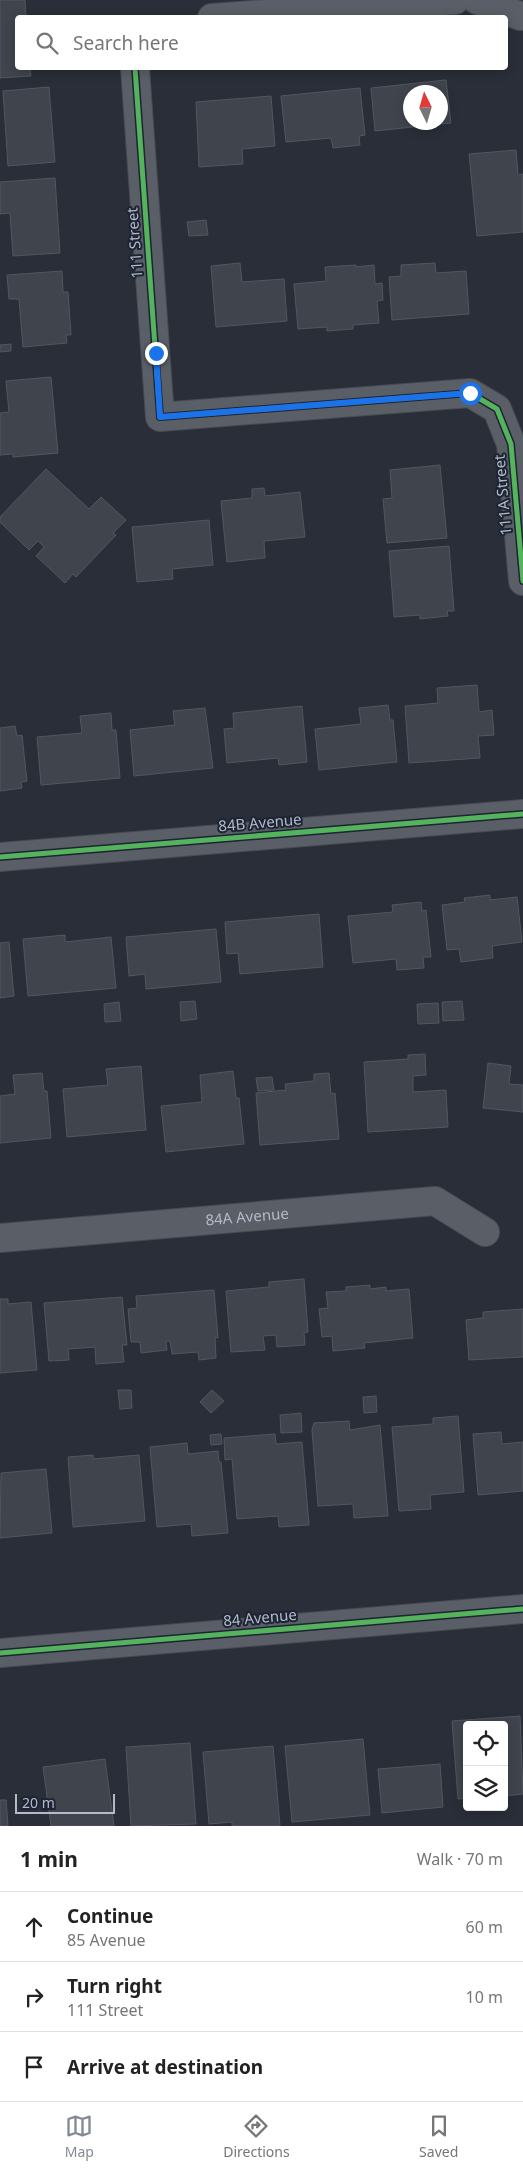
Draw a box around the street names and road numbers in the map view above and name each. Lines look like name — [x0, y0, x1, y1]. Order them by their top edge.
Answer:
street label: 111 Street — [121, 206, 146, 279]
street label: 111A Street — [488, 453, 516, 536]
street label: 84B Avenue — [217, 808, 302, 836]
street label: 84A Avenue — [205, 1202, 289, 1229]
street label: 84 Avenue — [222, 1604, 298, 1630]

